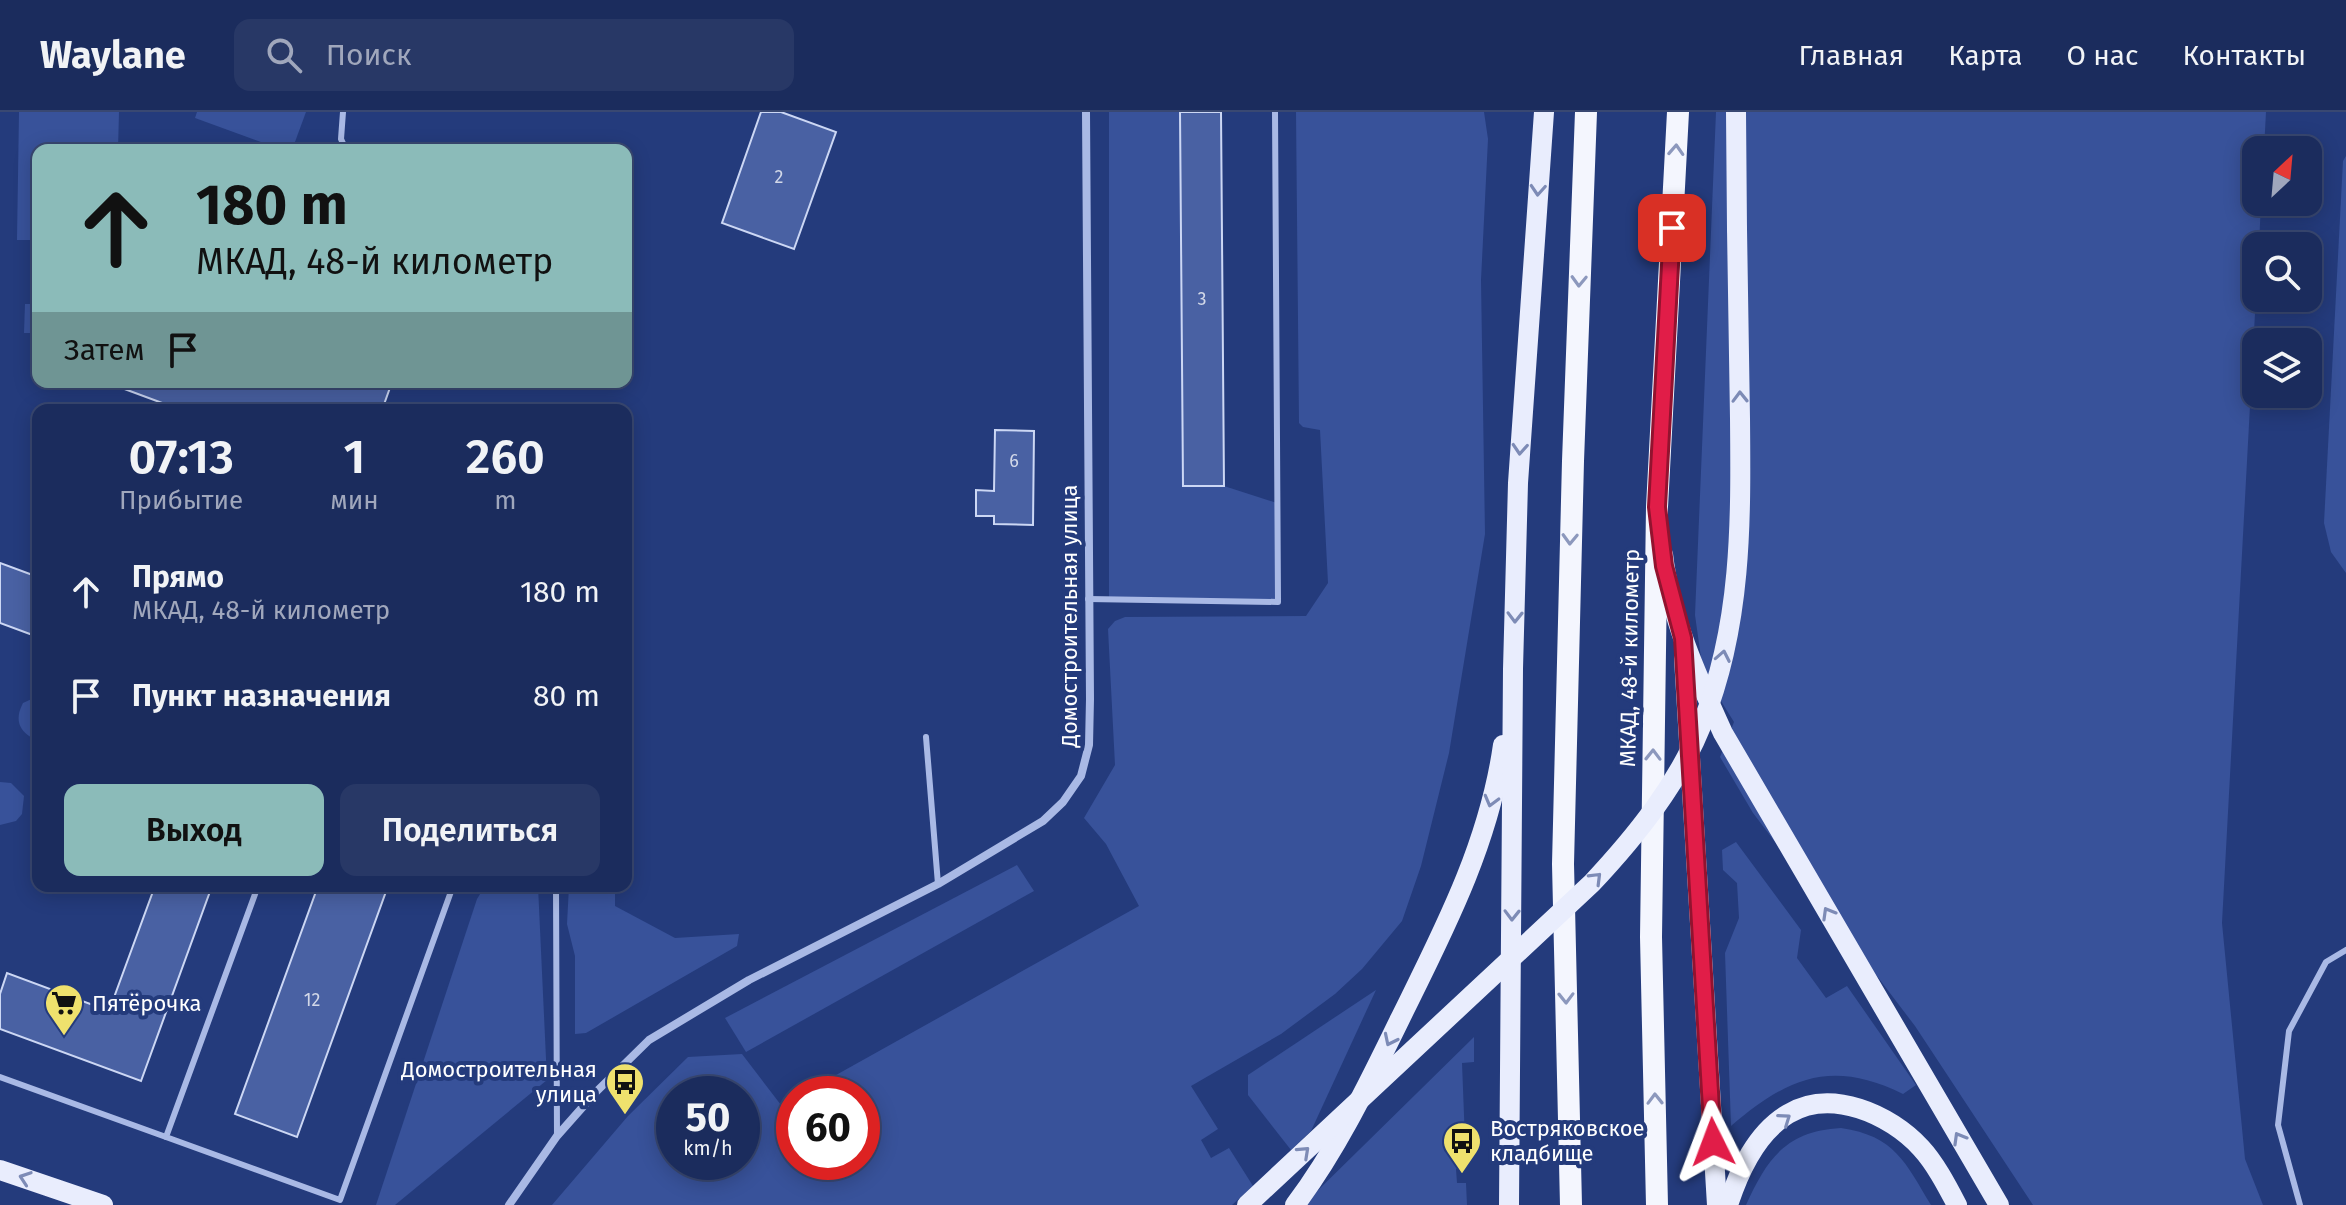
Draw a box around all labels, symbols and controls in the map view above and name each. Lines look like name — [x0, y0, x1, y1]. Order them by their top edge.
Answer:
search box — [234, 19, 794, 91]
text: Waylane — [40, 32, 186, 78]
icon: search — [262, 33, 306, 77]
text: Поиск — [326, 37, 412, 73]
text: Главная — [1798, 39, 1904, 72]
text: Карта — [1948, 39, 2022, 72]
text: О нас — [2066, 39, 2138, 72]
text: Контакты — [2182, 39, 2306, 72]
north arrow — [2242, 136, 2322, 216]
map controls — [2242, 136, 2322, 408]
one-way arrow — [1667, 143, 1684, 156]
house number: 2 — [775, 166, 784, 188]
text: 180 m — [196, 172, 348, 239]
icon: ahead — [64, 176, 168, 280]
one-way arrow — [1530, 184, 1547, 197]
pin — [1638, 194, 1706, 262]
icon: arrive — [1650, 206, 1694, 250]
button: search — [2242, 232, 2322, 312]
text: МКАД, 48-й километр — [196, 240, 553, 284]
one-way arrow — [1570, 275, 1587, 288]
house number: 3 — [1198, 288, 1206, 310]
icon: arrive — [161, 328, 205, 372]
button: layers — [2242, 328, 2322, 408]
text: Затем — [64, 332, 145, 368]
one-way arrow — [1731, 390, 1748, 403]
text: 07:13 — [128, 428, 234, 486]
text: 1 — [344, 428, 366, 486]
text: 260 — [466, 428, 545, 486]
one-way arrow — [1512, 443, 1529, 456]
house number: 6 — [1009, 450, 1019, 472]
text: Прибытие — [119, 485, 243, 516]
text: мин — [330, 485, 379, 516]
text: m — [494, 485, 517, 516]
street label: Домостроительная улица — [1056, 485, 1083, 748]
one-way arrow — [1562, 533, 1579, 546]
street label: МКАД, 48-й километр — [1614, 549, 1645, 767]
text: Прямо — [132, 559, 224, 595]
icon: ahead — [64, 570, 108, 614]
text: 180 m — [520, 574, 600, 610]
text: МКАД, 48-й километр — [132, 595, 390, 626]
one-way arrow — [1506, 611, 1523, 624]
one-way arrow — [1714, 650, 1731, 663]
icon: arrive — [64, 674, 108, 718]
text: Пункт назначения — [132, 678, 391, 714]
text: 80 m — [533, 678, 600, 714]
one-way arrow — [1645, 748, 1662, 761]
button: Выход — [64, 784, 324, 876]
button: Поделиться — [340, 784, 600, 876]
one-way arrow — [1484, 794, 1501, 808]
one-way arrow — [1586, 873, 1601, 888]
one-way arrow — [1822, 907, 1838, 922]
one-way arrow — [1503, 909, 1521, 922]
supermarket icon: Пятёрочка — [43, 982, 85, 1037]
house number: 12 — [304, 989, 320, 1011]
place label: Пятёрочка — [92, 990, 201, 1017]
one-way arrow — [1557, 992, 1574, 1005]
one-way arrow — [1383, 1032, 1399, 1046]
place label: Домостроительная улица — [400, 1056, 597, 1108]
bus stop icon: Домостроительная улица — [604, 1061, 646, 1116]
speed limit sign: 60 — [776, 1076, 880, 1180]
one-way arrow — [1646, 1092, 1663, 1105]
text: 50 — [686, 1094, 730, 1142]
position arrow — [1671, 1100, 1755, 1184]
one-way arrow — [1776, 1114, 1791, 1129]
place label: Востряковское кладбище — [1490, 1115, 1645, 1167]
bus stop icon: Востряковское кладбище — [1441, 1120, 1483, 1175]
one-way arrow — [1953, 1132, 1969, 1147]
text: km/h — [683, 1136, 733, 1160]
one-way arrow — [1294, 1147, 1309, 1161]
one-way arrow — [19, 1172, 33, 1188]

